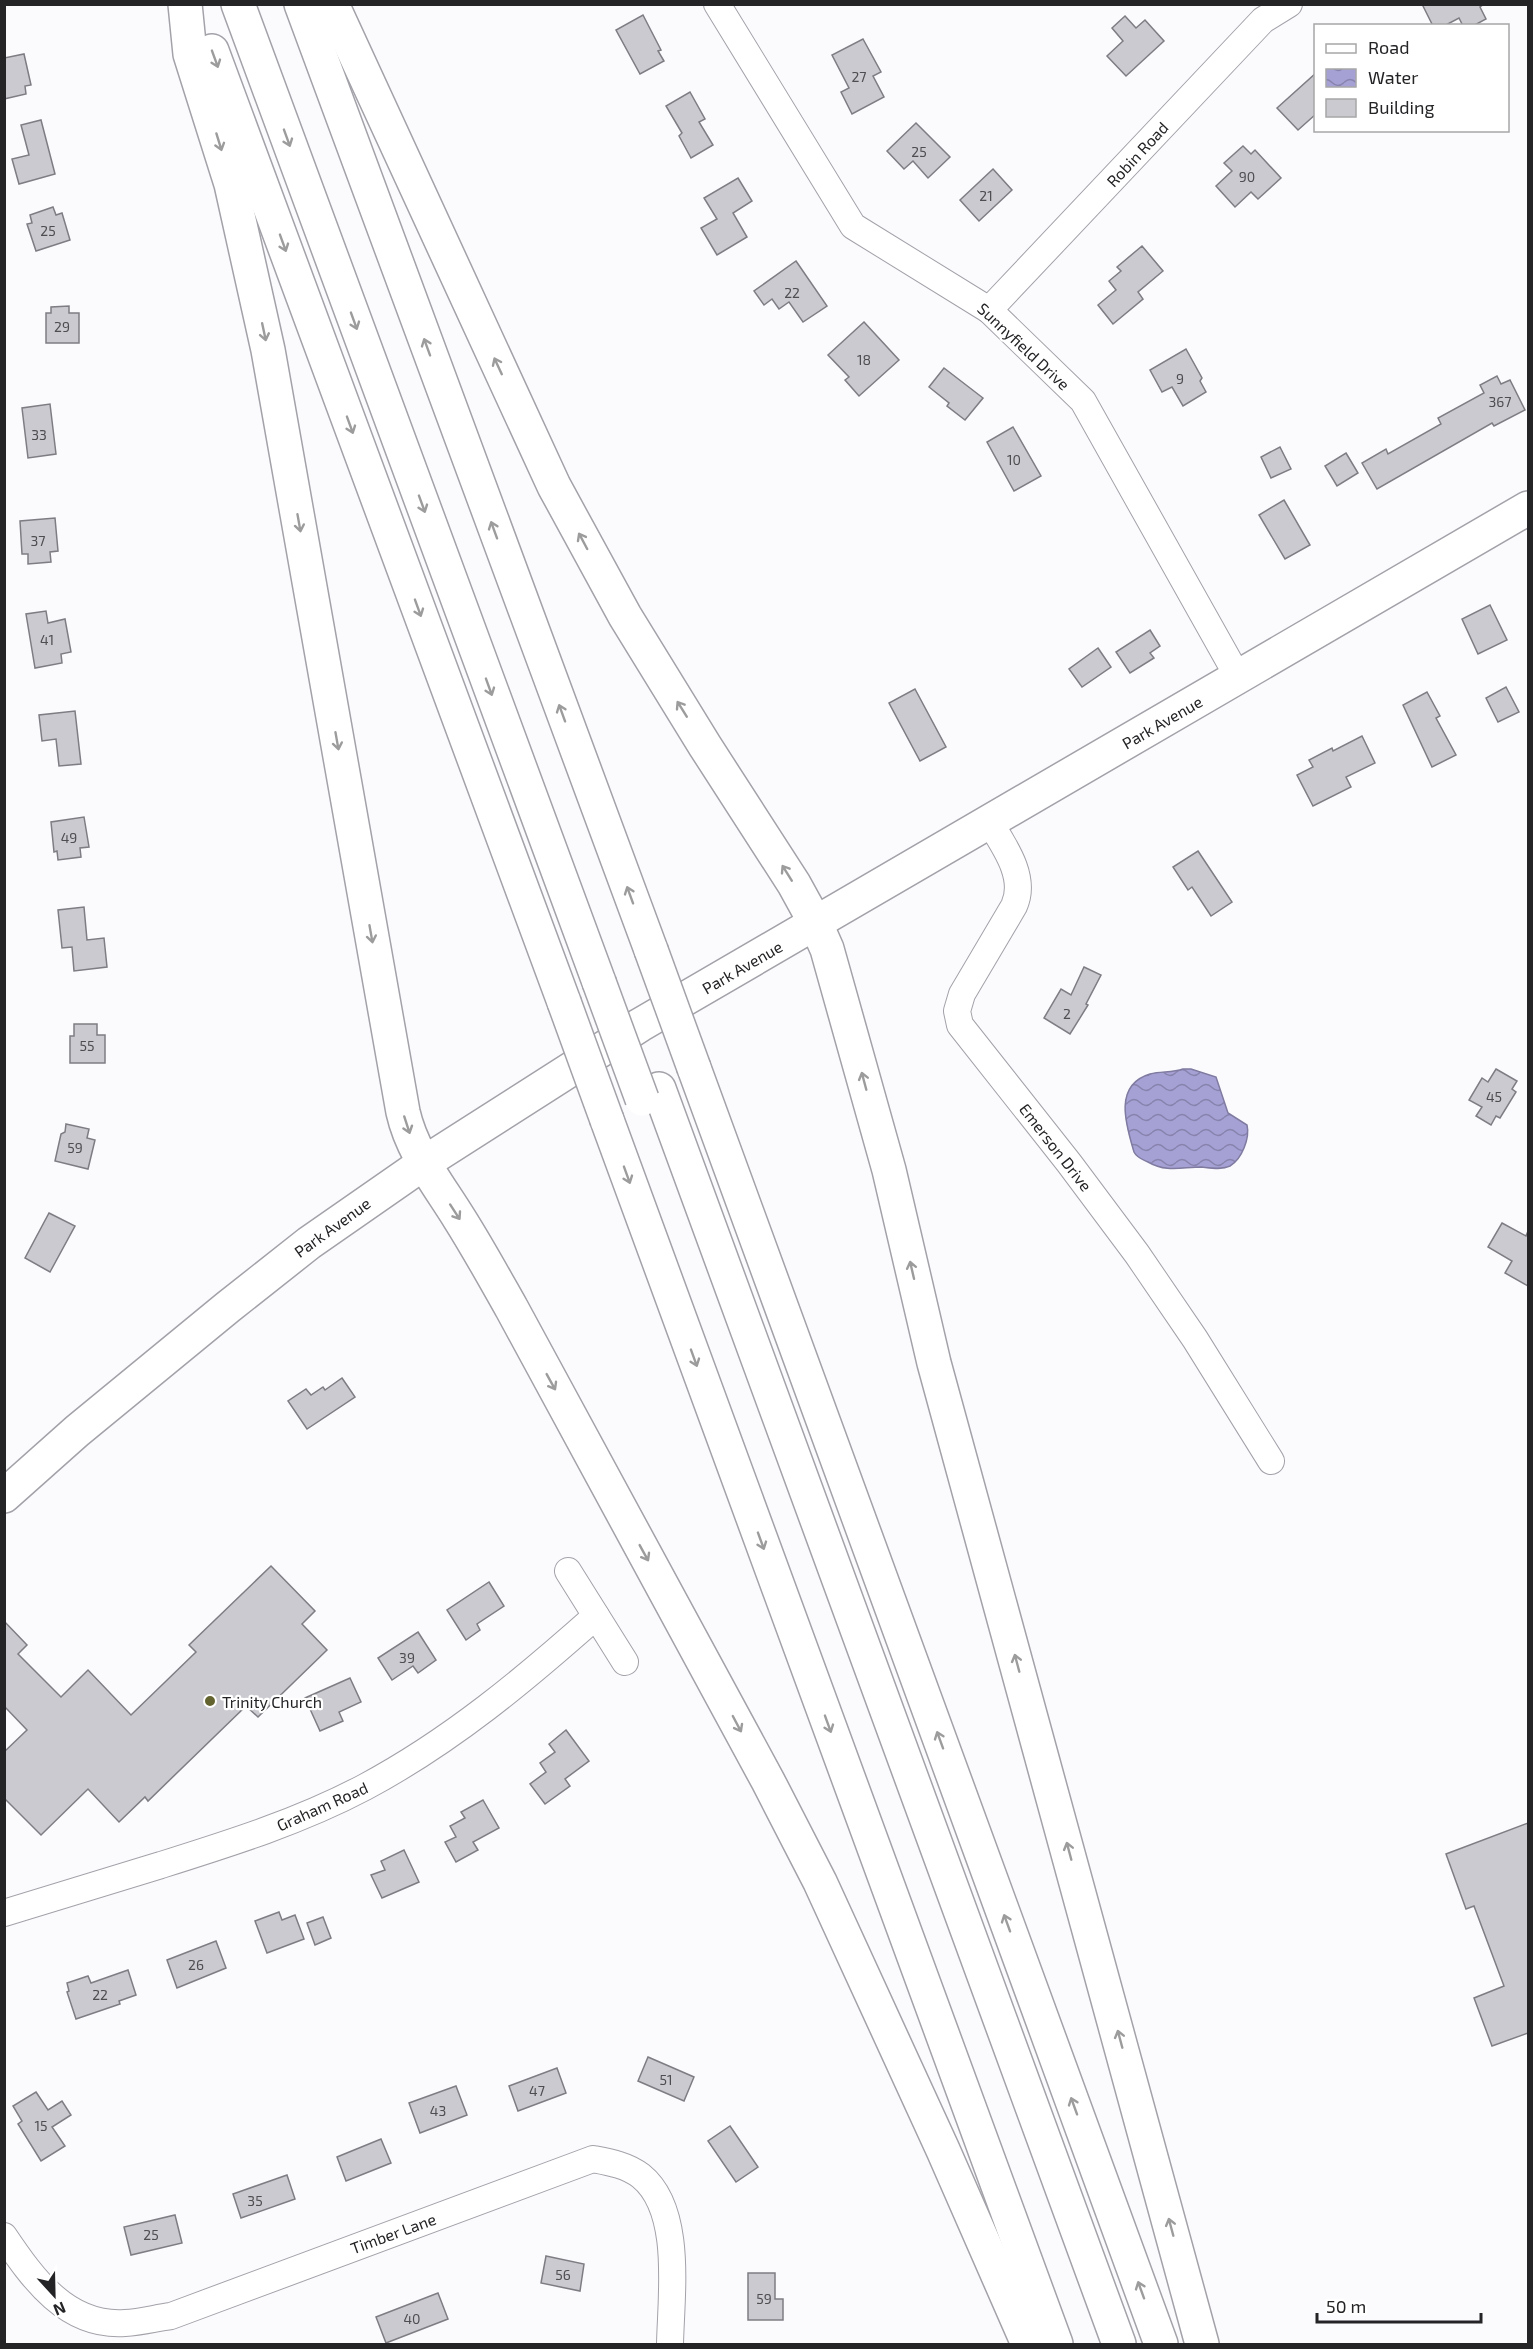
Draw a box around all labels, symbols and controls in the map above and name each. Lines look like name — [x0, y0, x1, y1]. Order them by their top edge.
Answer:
legend — [1314, 24, 1509, 132]
text: Road — [1368, 36, 1409, 58]
one-way arrow — [211, 50, 222, 68]
text: Water — [1368, 66, 1418, 88]
house number: 27 — [851, 68, 867, 85]
text: Building — [1368, 96, 1435, 118]
street label: Robin Road — [1102, 118, 1172, 190]
one-way arrow — [282, 128, 293, 147]
one-way arrow — [214, 132, 225, 151]
house number: 25 — [911, 143, 927, 160]
house number: 90 — [1239, 168, 1255, 185]
house number: 21 — [979, 187, 993, 204]
house number: 25 — [40, 222, 56, 239]
one-way arrow — [278, 233, 289, 251]
house number: 22 — [784, 284, 800, 301]
street label: Sunnyfield Drive — [974, 298, 1074, 394]
one-way arrow — [349, 311, 360, 330]
house number: 29 — [54, 318, 70, 335]
one-way arrow — [259, 321, 270, 341]
one-way arrow — [420, 338, 431, 357]
house number: 18 — [857, 351, 871, 368]
one-way arrow — [491, 357, 502, 375]
house number: 9 — [1176, 370, 1184, 387]
house number: 367 — [1489, 393, 1511, 410]
one-way arrow — [346, 416, 357, 434]
house number: 33 — [31, 426, 47, 443]
house number: 10 — [1007, 451, 1021, 468]
one-way arrow — [417, 494, 428, 513]
one-way arrow — [294, 513, 305, 533]
one-way arrow — [488, 521, 499, 540]
house number: 37 — [31, 532, 45, 549]
one-way arrow — [577, 533, 589, 550]
one-way arrow — [414, 598, 425, 617]
house number: 41 — [40, 631, 54, 648]
one-way arrow — [485, 677, 496, 696]
street label: Park Avenue — [1119, 691, 1205, 753]
one-way arrow — [675, 701, 687, 718]
one-way arrow — [556, 704, 567, 723]
one-way arrow — [332, 731, 343, 751]
house number: 49 — [61, 829, 77, 846]
one-way arrow — [781, 865, 793, 882]
one-way arrow — [624, 887, 635, 905]
one-way arrow — [366, 923, 377, 943]
street label: Park Avenue — [699, 936, 785, 998]
house number: 2 — [1063, 1005, 1071, 1022]
house number: 55 — [79, 1037, 95, 1054]
one-way arrow — [858, 1072, 869, 1091]
house number: 45 — [1486, 1088, 1502, 1105]
street label: Emerson Drive — [1016, 1099, 1096, 1195]
one-way arrow — [402, 1115, 413, 1134]
house number: 59 — [67, 1139, 83, 1156]
one-way arrow — [623, 1165, 634, 1184]
street label: Park Avenue — [290, 1193, 374, 1261]
one-way arrow — [449, 1203, 461, 1220]
one-way arrow — [906, 1261, 917, 1280]
one-way arrow — [690, 1348, 701, 1367]
one-way arrow — [546, 1372, 557, 1390]
one-way arrow — [757, 1531, 768, 1550]
one-way arrow — [638, 1544, 650, 1561]
house number: 39 — [399, 1649, 415, 1666]
one-way arrow — [1011, 1654, 1022, 1673]
place label: Trinity Church — [222, 1692, 322, 1711]
marker: Trinity Church — [203, 1694, 217, 1708]
one-way arrow — [824, 1714, 835, 1733]
one-way arrow — [732, 1715, 743, 1733]
one-way arrow — [933, 1731, 944, 1750]
street label: Graham Road — [273, 1777, 371, 1835]
one-way arrow — [1062, 1842, 1074, 1861]
one-way arrow — [1000, 1914, 1011, 1933]
house number: 26 — [188, 1956, 204, 1973]
house number: 22 — [92, 1986, 108, 2003]
one-way arrow — [1114, 2030, 1125, 2049]
house number: 51 — [659, 2071, 673, 2088]
house number: 47 — [529, 2082, 545, 2099]
one-way arrow — [1067, 2098, 1078, 2116]
house number: 43 — [430, 2102, 446, 2119]
house number: 15 — [34, 2117, 48, 2134]
house number: 35 — [247, 2192, 263, 2209]
street label: Timber Lane — [348, 2209, 438, 2257]
one-way arrow — [1164, 2218, 1176, 2237]
house number: 25 — [143, 2226, 159, 2243]
north arrow — [24, 2265, 84, 2325]
house number: 56 — [555, 2266, 571, 2283]
one-way arrow — [1134, 2281, 1145, 2299]
scale bar — [1317, 2286, 1480, 2324]
house number: 59 — [756, 2290, 772, 2307]
text: 50 m — [1326, 2295, 1366, 2317]
text: N — [51, 2298, 69, 2320]
house number: 40 — [403, 2310, 421, 2327]

